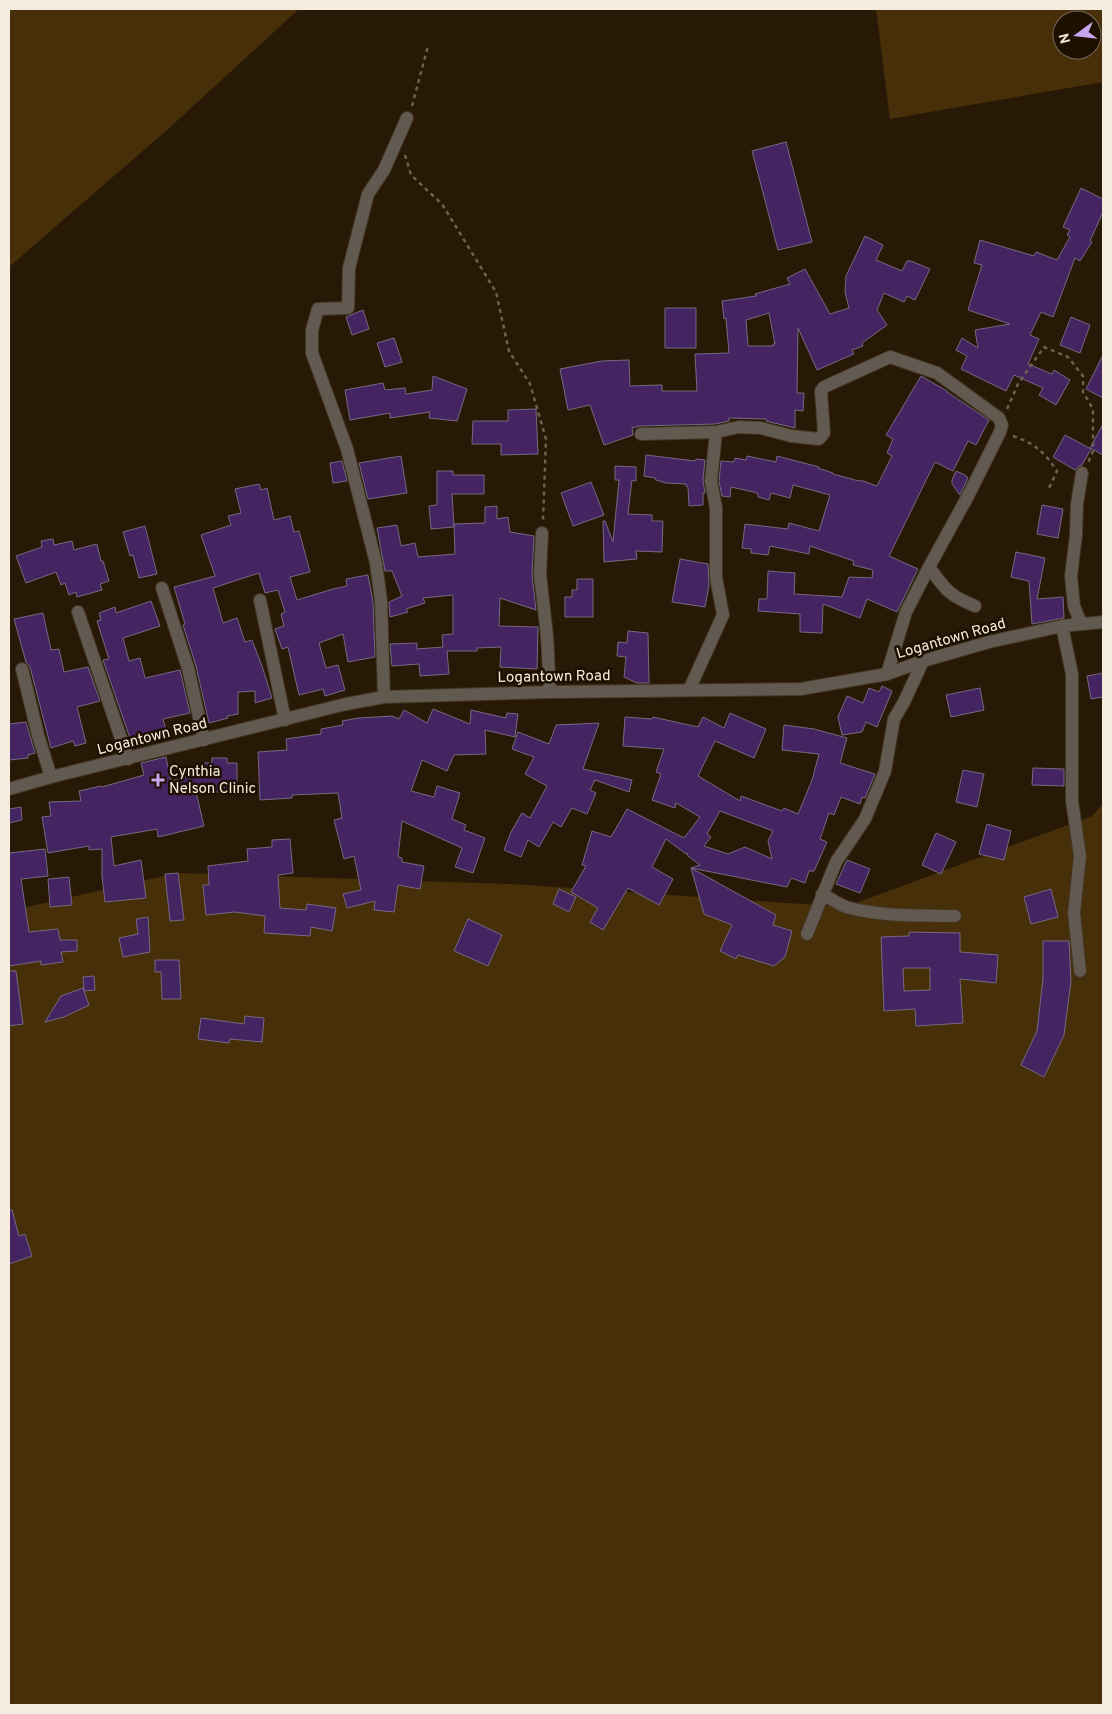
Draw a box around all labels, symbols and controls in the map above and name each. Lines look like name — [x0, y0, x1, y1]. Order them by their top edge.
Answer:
north arrow — [1052, 10, 1102, 60]
text: N — [1056, 31, 1075, 45]
street label: Logantown Road — [894, 615, 1008, 664]
street label: Logantown Road — [497, 667, 611, 688]
street label: Logantown Road — [95, 715, 209, 760]
place label: Cynthia Nelson Clinic — [169, 763, 256, 799]
marker: Cynthia Nelson Clinic — [151, 773, 165, 787]

